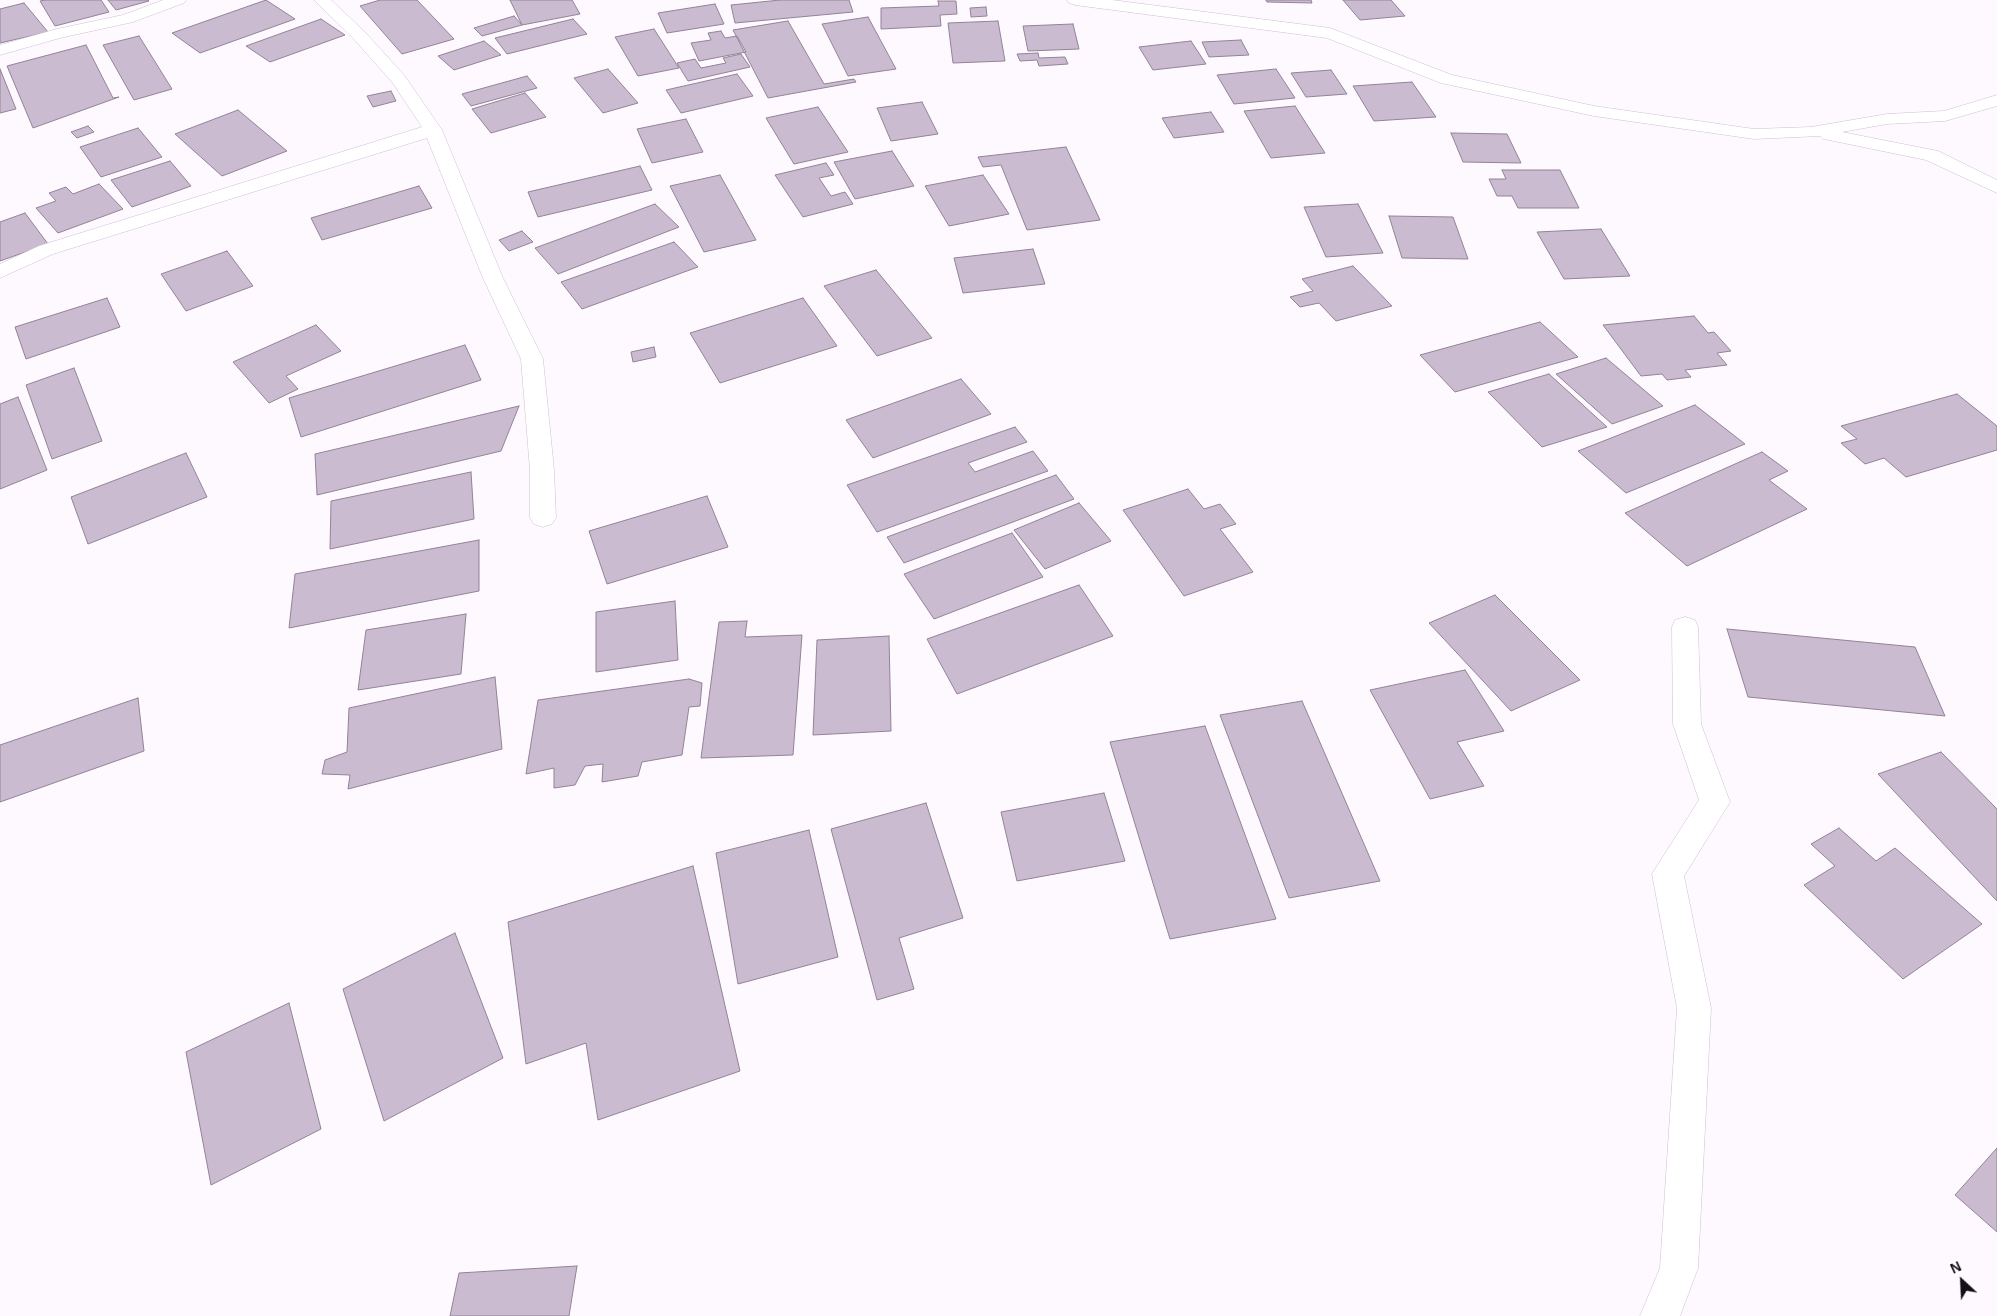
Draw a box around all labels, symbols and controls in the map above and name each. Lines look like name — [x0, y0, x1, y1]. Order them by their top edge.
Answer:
north arrow — [1937, 1256, 1987, 1306]
text: N — [1948, 1258, 1964, 1277]

